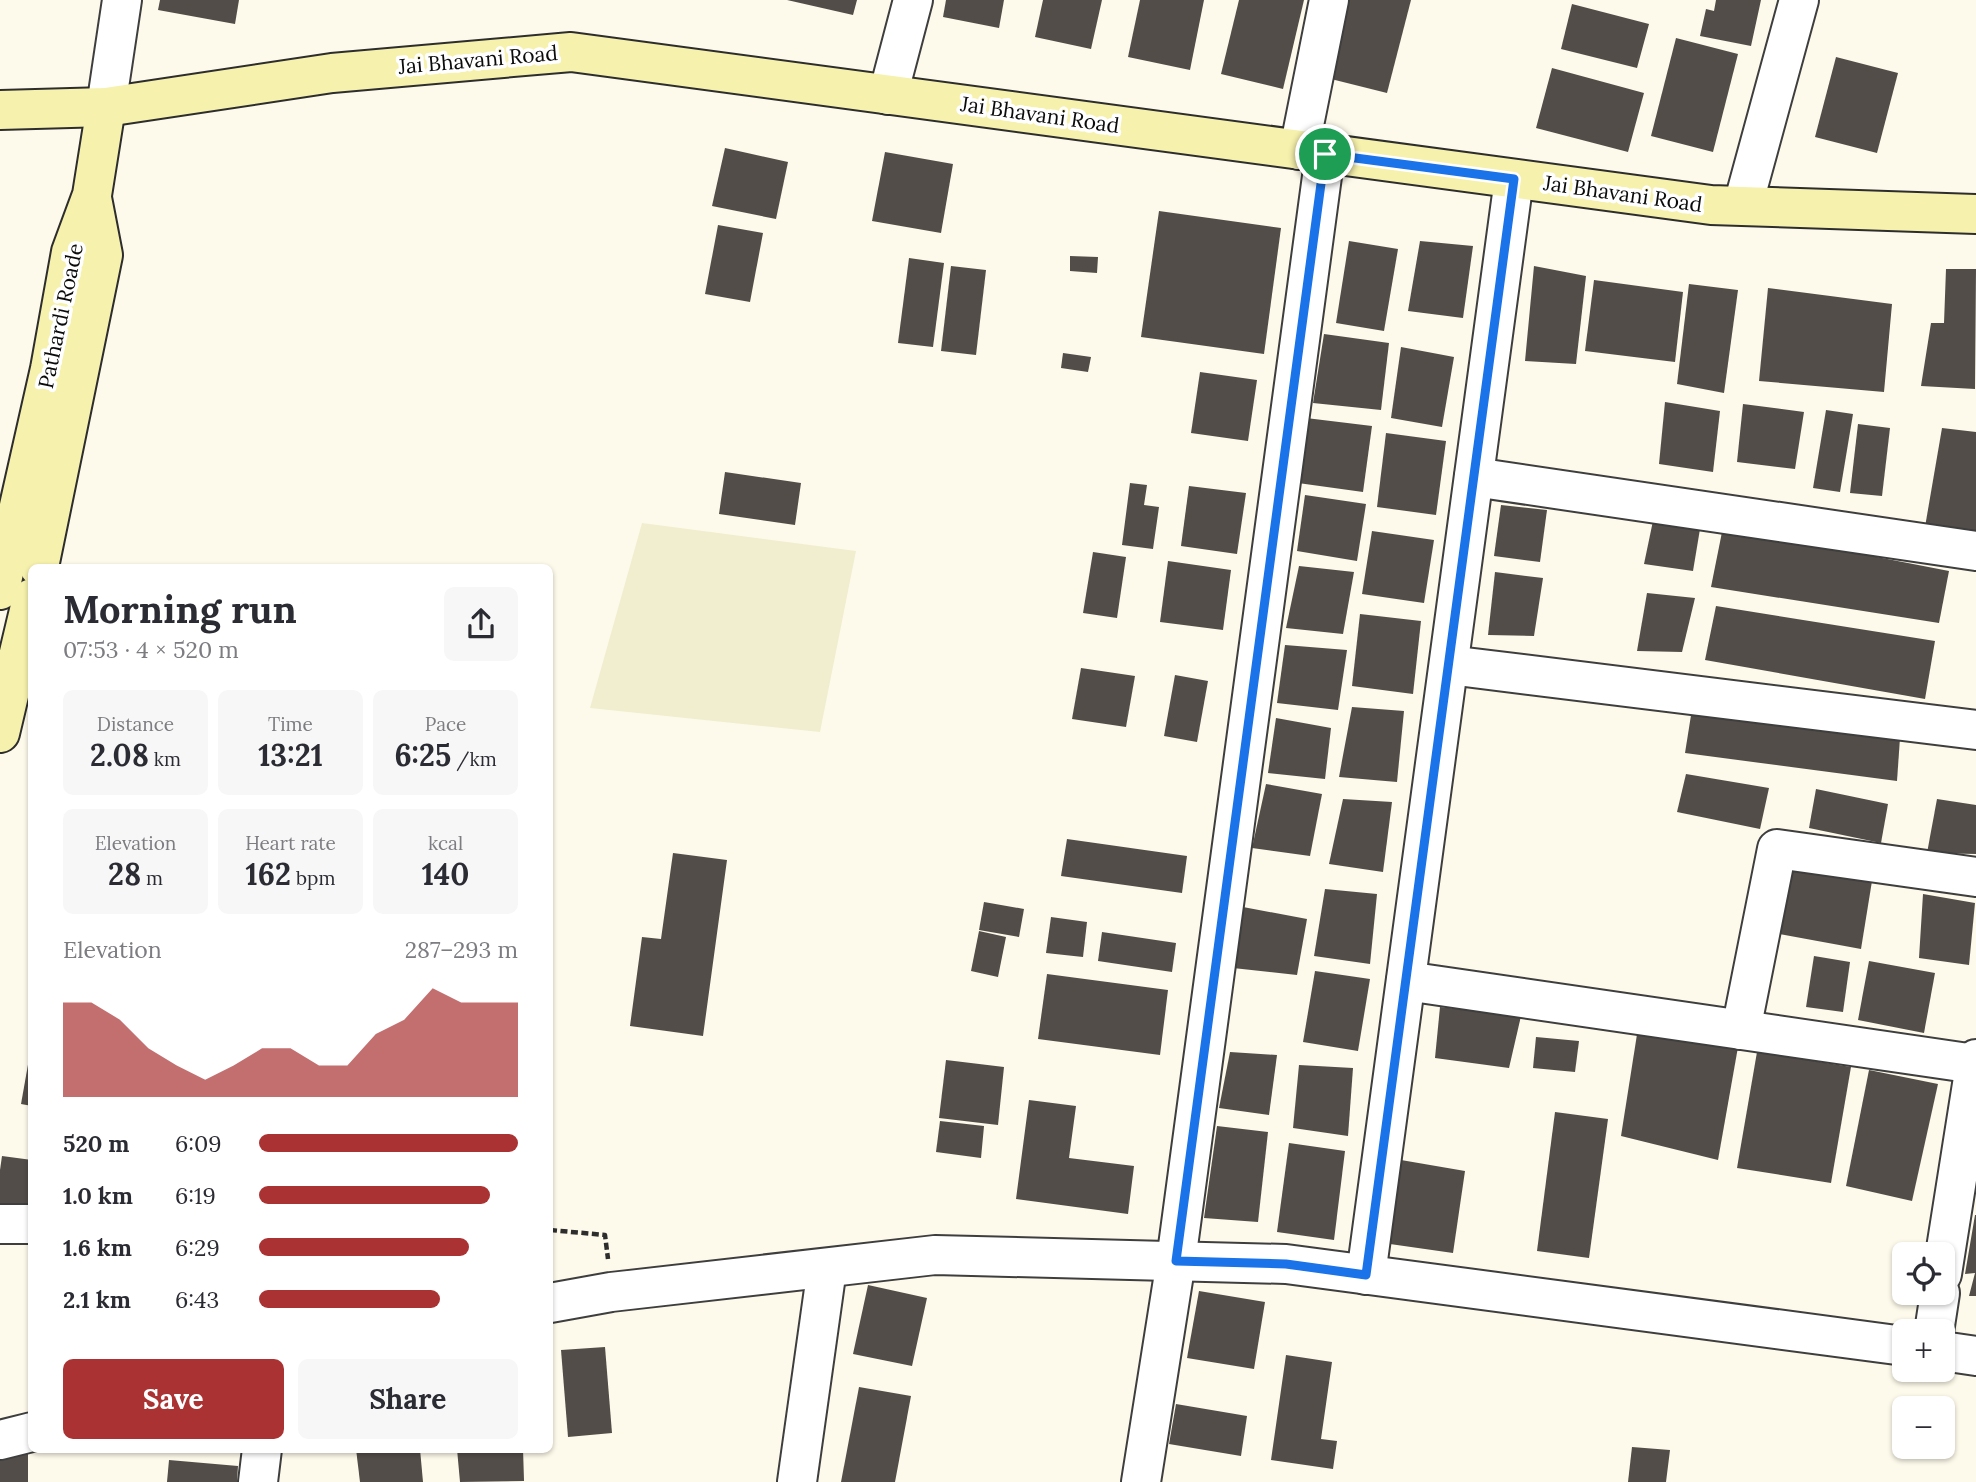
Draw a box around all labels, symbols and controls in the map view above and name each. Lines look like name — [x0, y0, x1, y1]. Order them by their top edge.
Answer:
street label: Jai Bhavani Road — [396, 39, 559, 80]
street label: Jai Bhavani Road — [958, 90, 1121, 139]
pin — [1295, 124, 1355, 184]
icon: arrive — [1306, 135, 1344, 173]
street label: Jai Bhavani Road — [1541, 169, 1704, 218]
street label: Pathardi Roade — [32, 241, 89, 391]
text: Morning run — [63, 585, 297, 633]
button: share — [444, 587, 518, 661]
text: 07:53 · 4 × 520 m — [63, 635, 239, 664]
text: Distance — [97, 712, 174, 736]
text: Time — [268, 712, 313, 736]
text: Pace — [425, 712, 466, 736]
text: 2.08 — [90, 736, 149, 774]
text: 13:21 — [258, 736, 323, 774]
text: 6:25 — [394, 736, 451, 774]
text: km — [149, 747, 181, 771]
text: /km — [451, 747, 497, 771]
text: Elevation — [95, 831, 176, 855]
text: Heart rate — [245, 831, 336, 855]
text: kcal — [428, 831, 463, 855]
text: 28 — [108, 855, 141, 893]
text: 162 — [246, 855, 291, 893]
text: 140 — [422, 855, 469, 893]
text: m — [141, 866, 163, 890]
text: bpm — [291, 866, 335, 890]
text: Elevation — [63, 935, 162, 964]
text: 287–293 m — [405, 935, 518, 964]
text: 520 m — [63, 1129, 130, 1158]
text: 6:09 — [175, 1129, 222, 1158]
text: 1.0 km — [63, 1181, 133, 1210]
text: 6:19 — [175, 1181, 216, 1210]
text: 1.6 km — [63, 1233, 132, 1262]
text: 6:29 — [175, 1233, 220, 1262]
map controls — [1892, 1242, 1955, 1459]
button: locate — [1892, 1242, 1955, 1305]
text: 2.1 km — [63, 1285, 131, 1314]
text: 6:43 — [175, 1285, 219, 1314]
button: + — [1892, 1319, 1955, 1382]
button: Save — [63, 1359, 284, 1439]
button: Share — [298, 1359, 518, 1439]
button: − — [1892, 1396, 1955, 1459]

